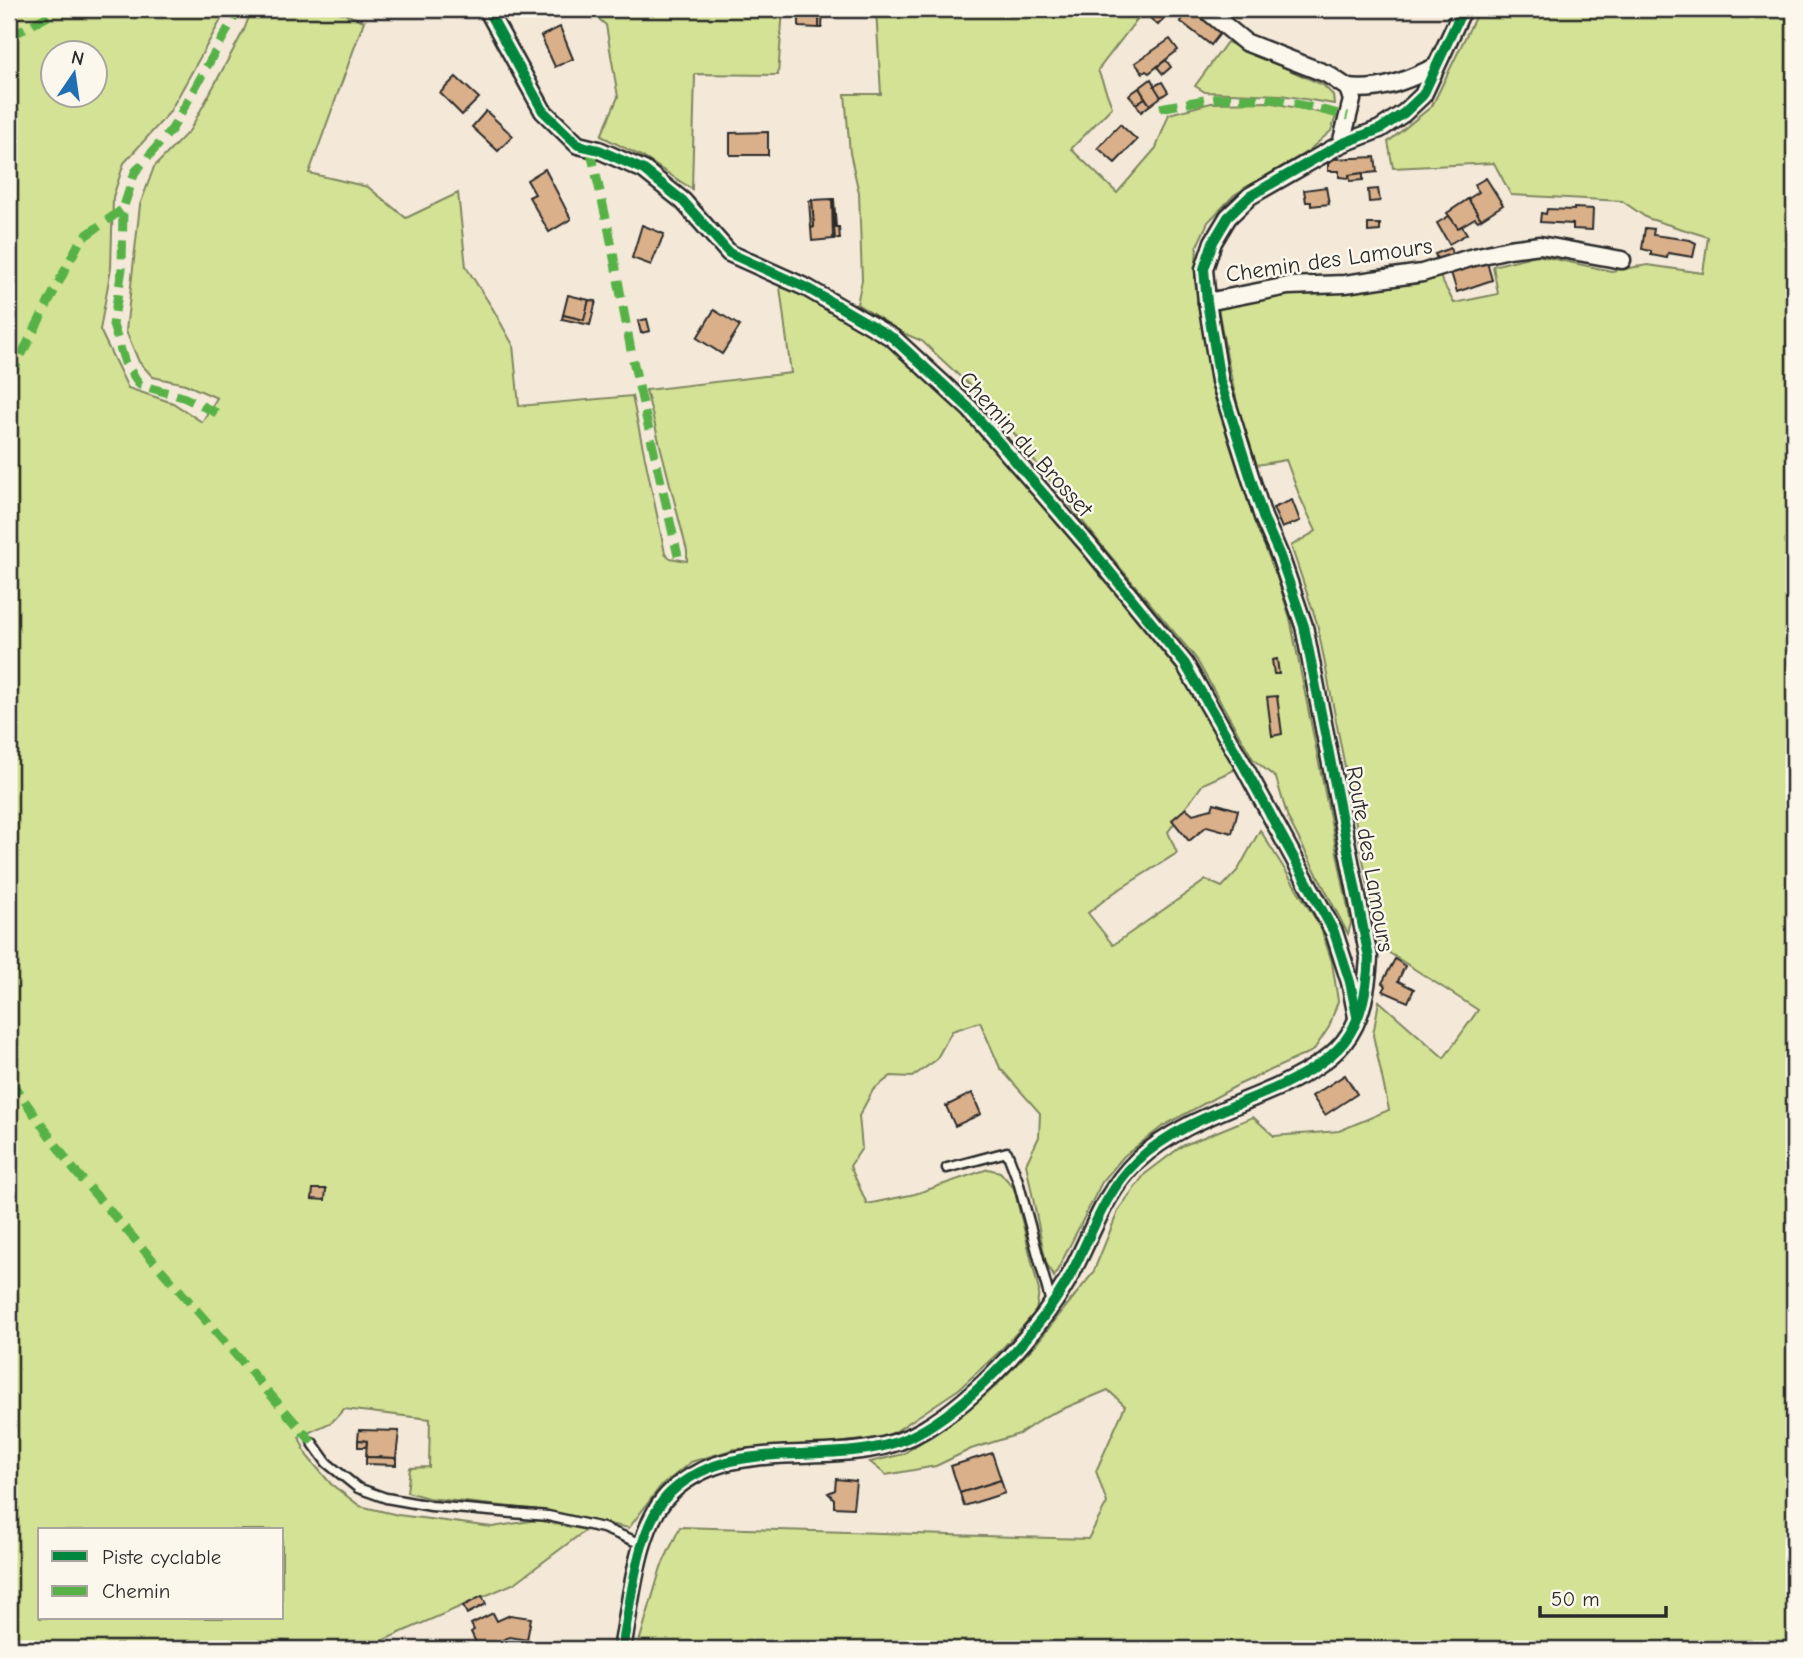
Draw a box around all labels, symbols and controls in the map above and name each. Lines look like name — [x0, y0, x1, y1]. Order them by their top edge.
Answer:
north arrow — [38, 38, 108, 108]
text: N — [69, 46, 86, 71]
street label: Chemin des Lamours — [1224, 232, 1434, 288]
street label: Chemin du Brosset — [954, 366, 1099, 523]
street label: Route des Lamours — [1340, 764, 1400, 954]
legend — [38, 1528, 284, 1620]
text: Piste cyclable — [102, 1545, 221, 1569]
scale bar — [1540, 1574, 1666, 1618]
text: Chemin — [102, 1579, 170, 1603]
text: 50 m — [1551, 1587, 1600, 1611]

